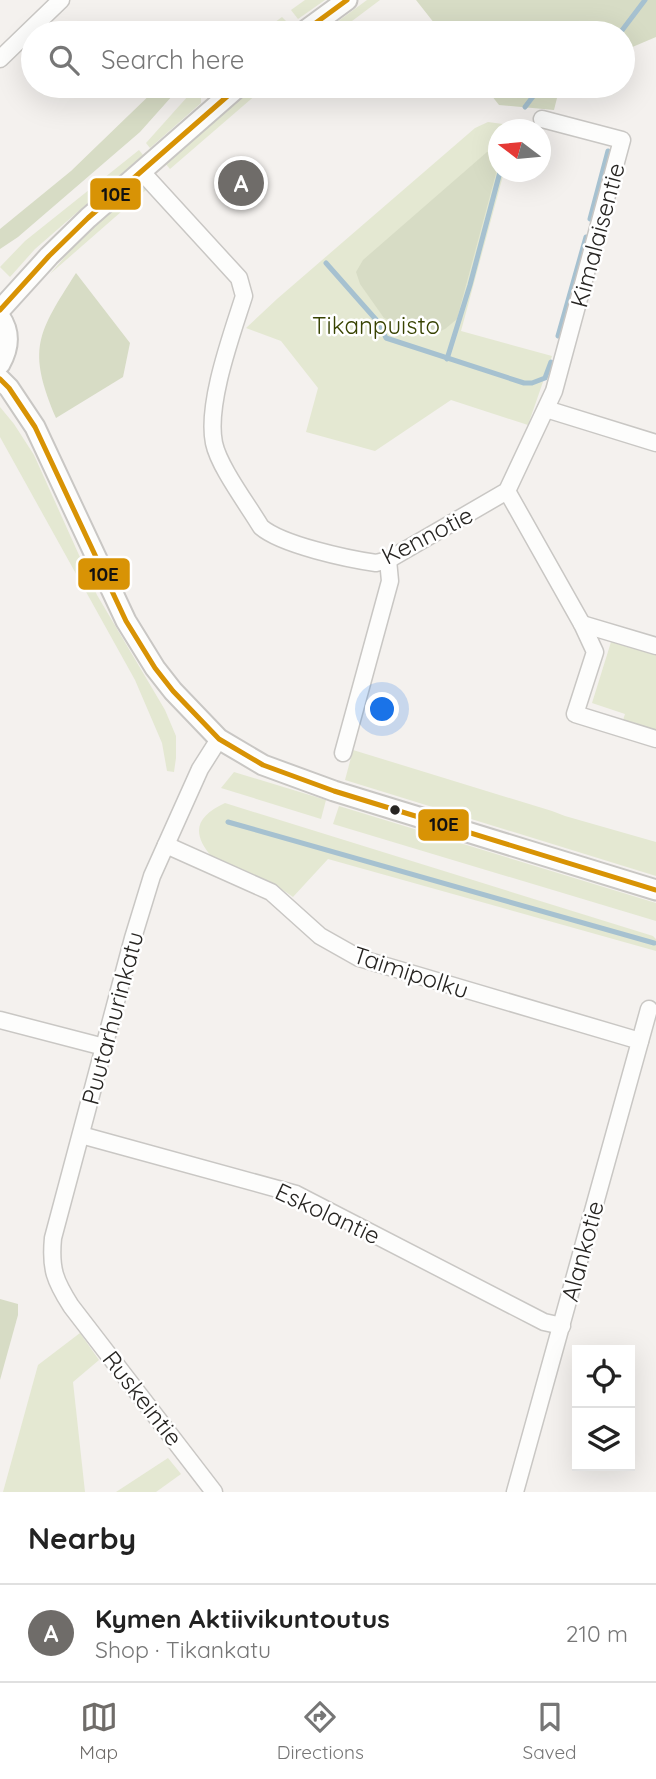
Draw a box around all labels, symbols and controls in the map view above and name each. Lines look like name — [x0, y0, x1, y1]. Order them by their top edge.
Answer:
search box — [21, 21, 635, 98]
icon: search — [45, 41, 83, 79]
text: Search here — [101, 43, 245, 76]
north arrow — [488, 119, 551, 182]
pin: A — [218, 157, 264, 209]
street label: Kimalaisentie — [563, 159, 631, 311]
line badge: 10E — [89, 177, 142, 211]
text: 10E — [101, 182, 131, 206]
park label: Tikanpuisto — [312, 310, 440, 340]
street label: Kennotie — [376, 499, 478, 571]
line badge: 10E — [77, 557, 131, 591]
text: 10E — [89, 562, 119, 586]
your location — [365, 692, 399, 726]
unlabelled marker — [388, 803, 402, 817]
line badge: 10E — [417, 808, 470, 842]
text: 10E — [429, 812, 459, 836]
street label: Puutarhurinkatu — [74, 928, 150, 1108]
street label: Taimipolku — [349, 939, 473, 1005]
street label: Eskolantie — [271, 1176, 385, 1250]
street label: Alankotie — [554, 1197, 610, 1305]
street label: Ruskeintie — [97, 1344, 189, 1452]
map controls — [572, 1345, 635, 1471]
button: locate — [572, 1345, 635, 1408]
button: layers — [572, 1408, 635, 1471]
text: Nearby — [28, 1519, 136, 1557]
text: Kymen Aktiivikuntoutus — [95, 1602, 390, 1635]
text: A — [44, 1619, 58, 1648]
text: 210 m — [566, 1619, 628, 1648]
text: Shop · Tikankatu — [95, 1635, 271, 1664]
tab: Map — [79, 1698, 118, 1764]
tab: Directions — [277, 1698, 364, 1764]
tab: Saved — [522, 1698, 577, 1764]

